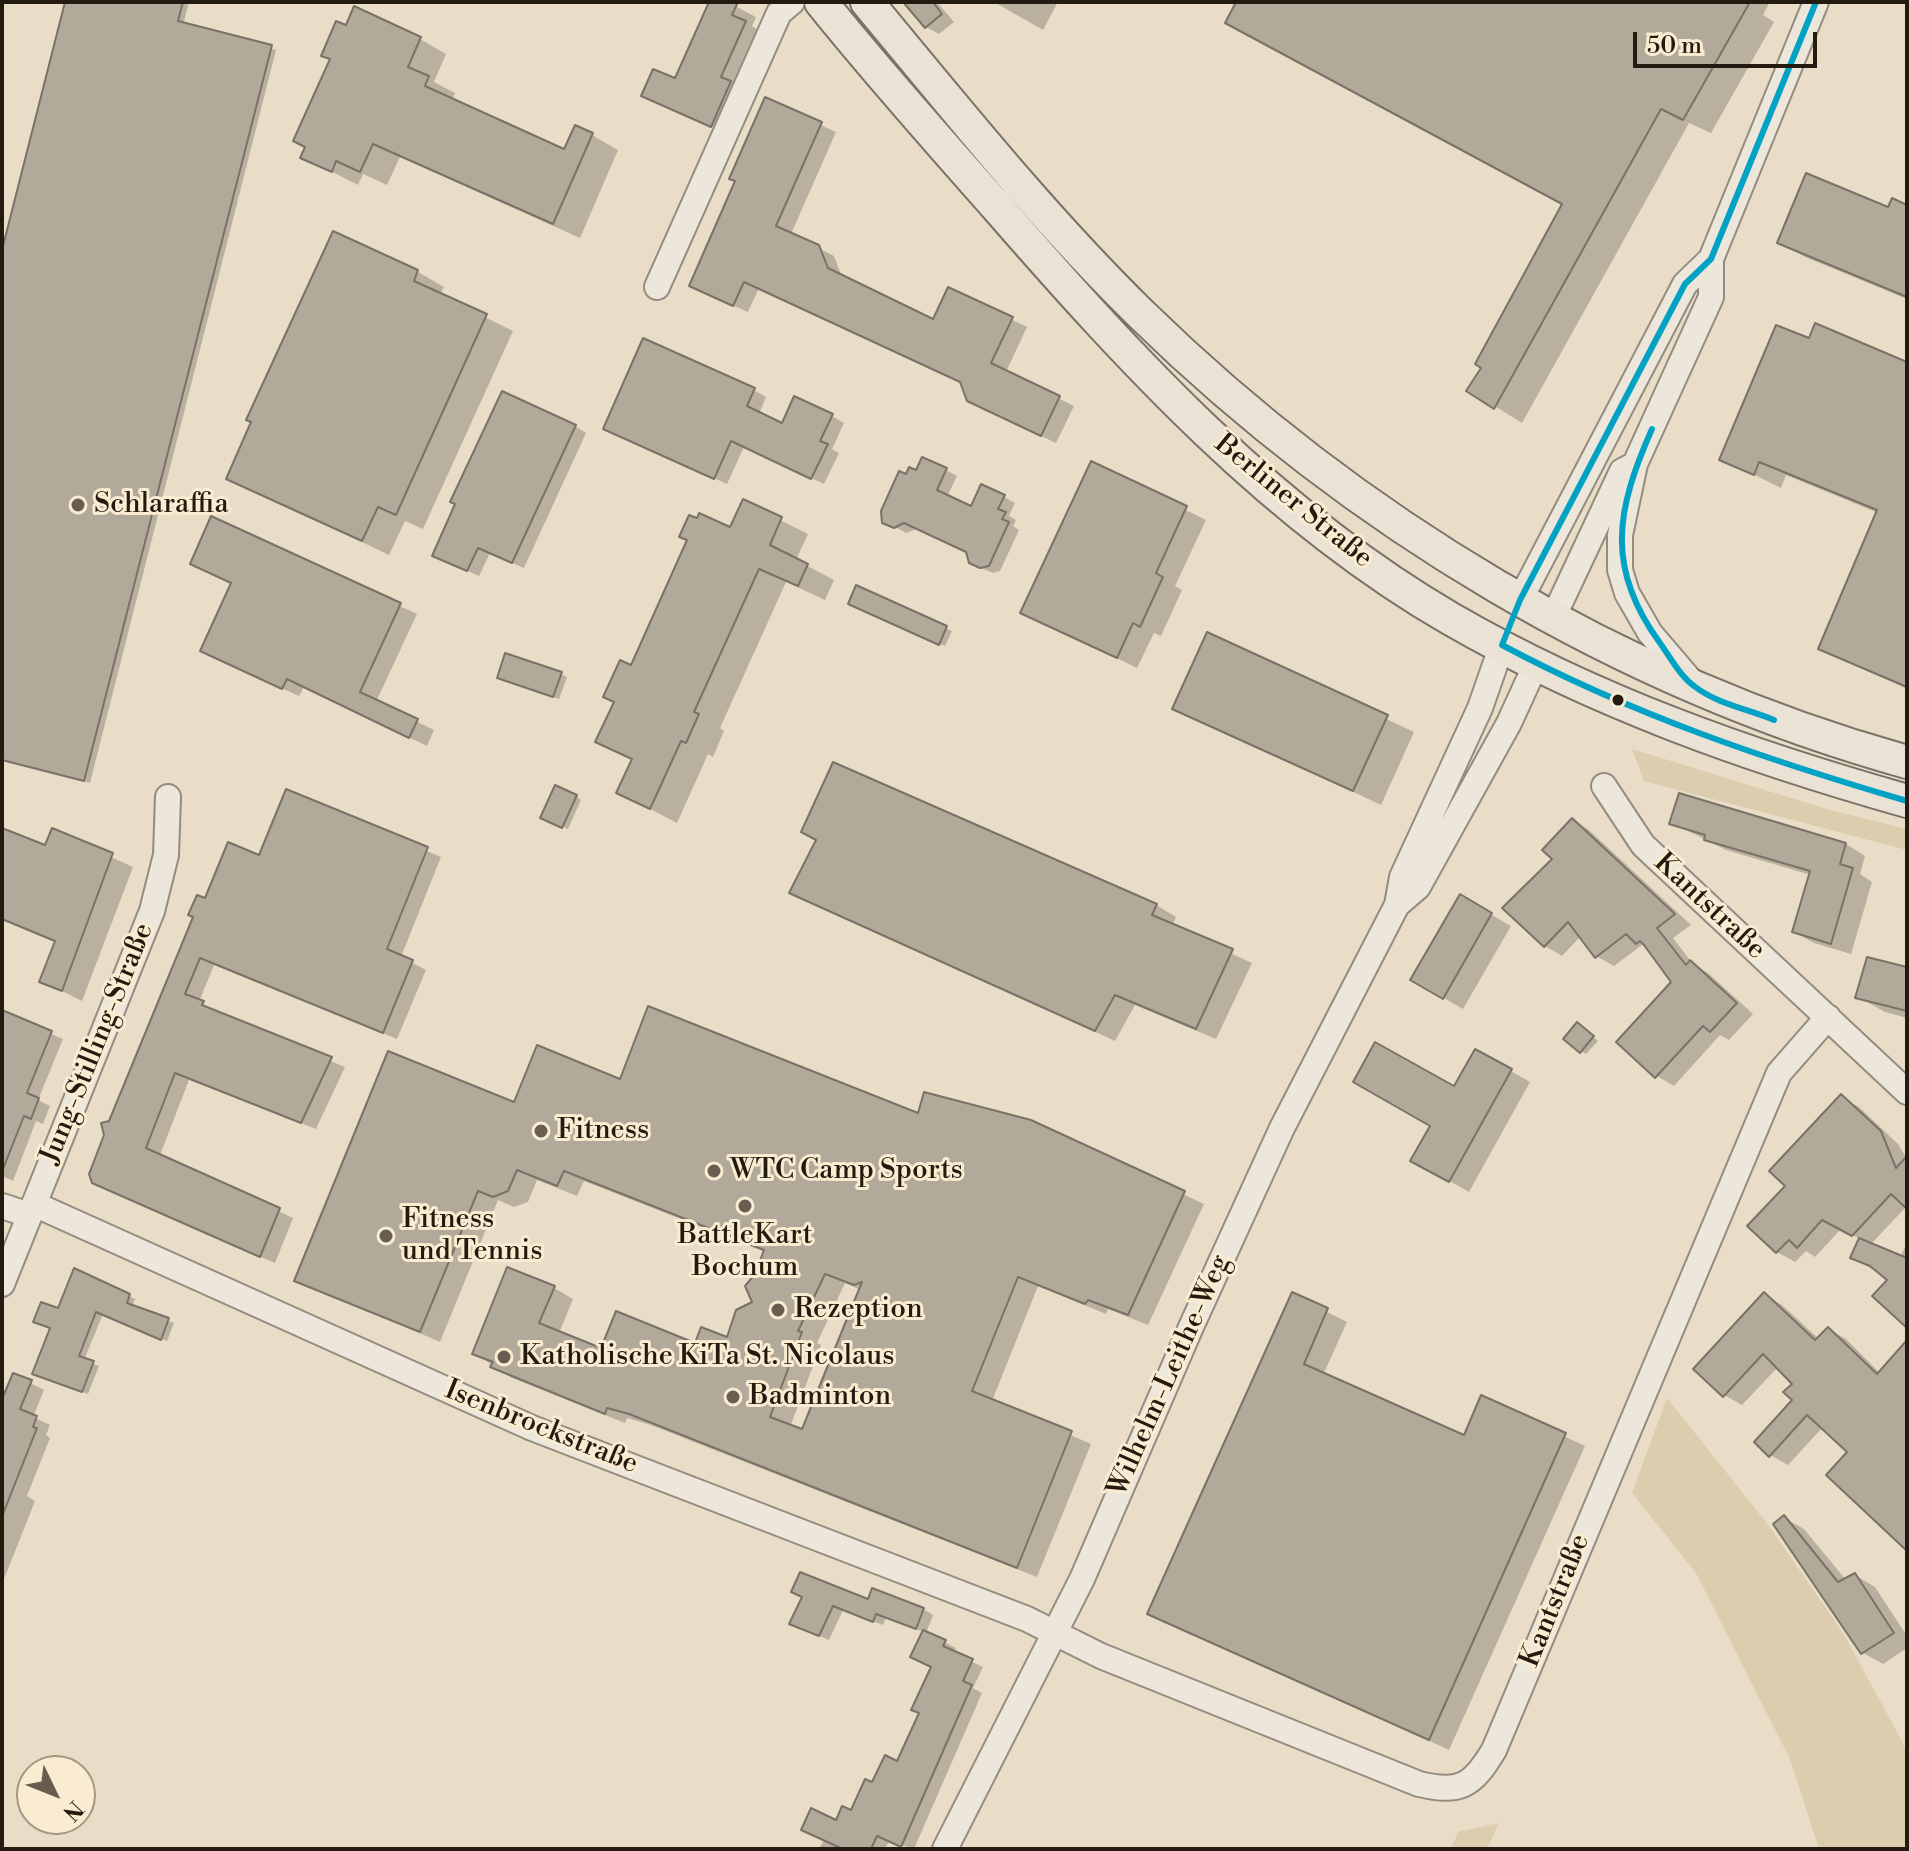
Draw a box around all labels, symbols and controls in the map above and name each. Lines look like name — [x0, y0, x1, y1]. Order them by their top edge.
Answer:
scale bar — [1637, 16, 1821, 66]
text: 50 m — [1647, 31, 1702, 61]
street label: Berliner Straße — [1207, 428, 1379, 576]
place label: Schlaraffia — [94, 488, 229, 522]
marker: Schlaraffia — [69, 496, 87, 514]
unlabelled marker — [1610, 692, 1626, 708]
street label: Kantstraße — [1646, 847, 1772, 967]
street label: Jung-Stilling-Straße — [34, 919, 162, 1169]
place label: Fitness — [557, 1114, 649, 1148]
marker: Fitness — [532, 1122, 550, 1140]
place label: WTC Camp Sports — [730, 1154, 963, 1188]
marker: WTC Camp Sports — [705, 1162, 723, 1180]
marker: BattleKart Bochum — [736, 1197, 754, 1215]
place label: Fitness und Tennis — [402, 1203, 543, 1269]
place label: BattleKart Bochum — [678, 1219, 812, 1285]
marker: Fitness und Tennis — [377, 1227, 395, 1245]
street label: Wilhelm-Leithe-Weg — [1102, 1250, 1238, 1502]
place label: Rezeption — [794, 1293, 923, 1327]
marker: Rezeption — [769, 1301, 787, 1319]
place label: Katholische KiTa St. Nicolaus — [520, 1340, 894, 1374]
marker: Katholische KiTa St. Nicolaus — [495, 1348, 513, 1366]
street label: Isenbrockstraße — [439, 1374, 643, 1482]
place label: Badminton — [749, 1380, 891, 1414]
marker: Badminton — [724, 1388, 742, 1406]
street label: Kantstraße — [1514, 1529, 1598, 1673]
north arrow — [16, 1755, 96, 1835]
text: N — [57, 1795, 88, 1826]

